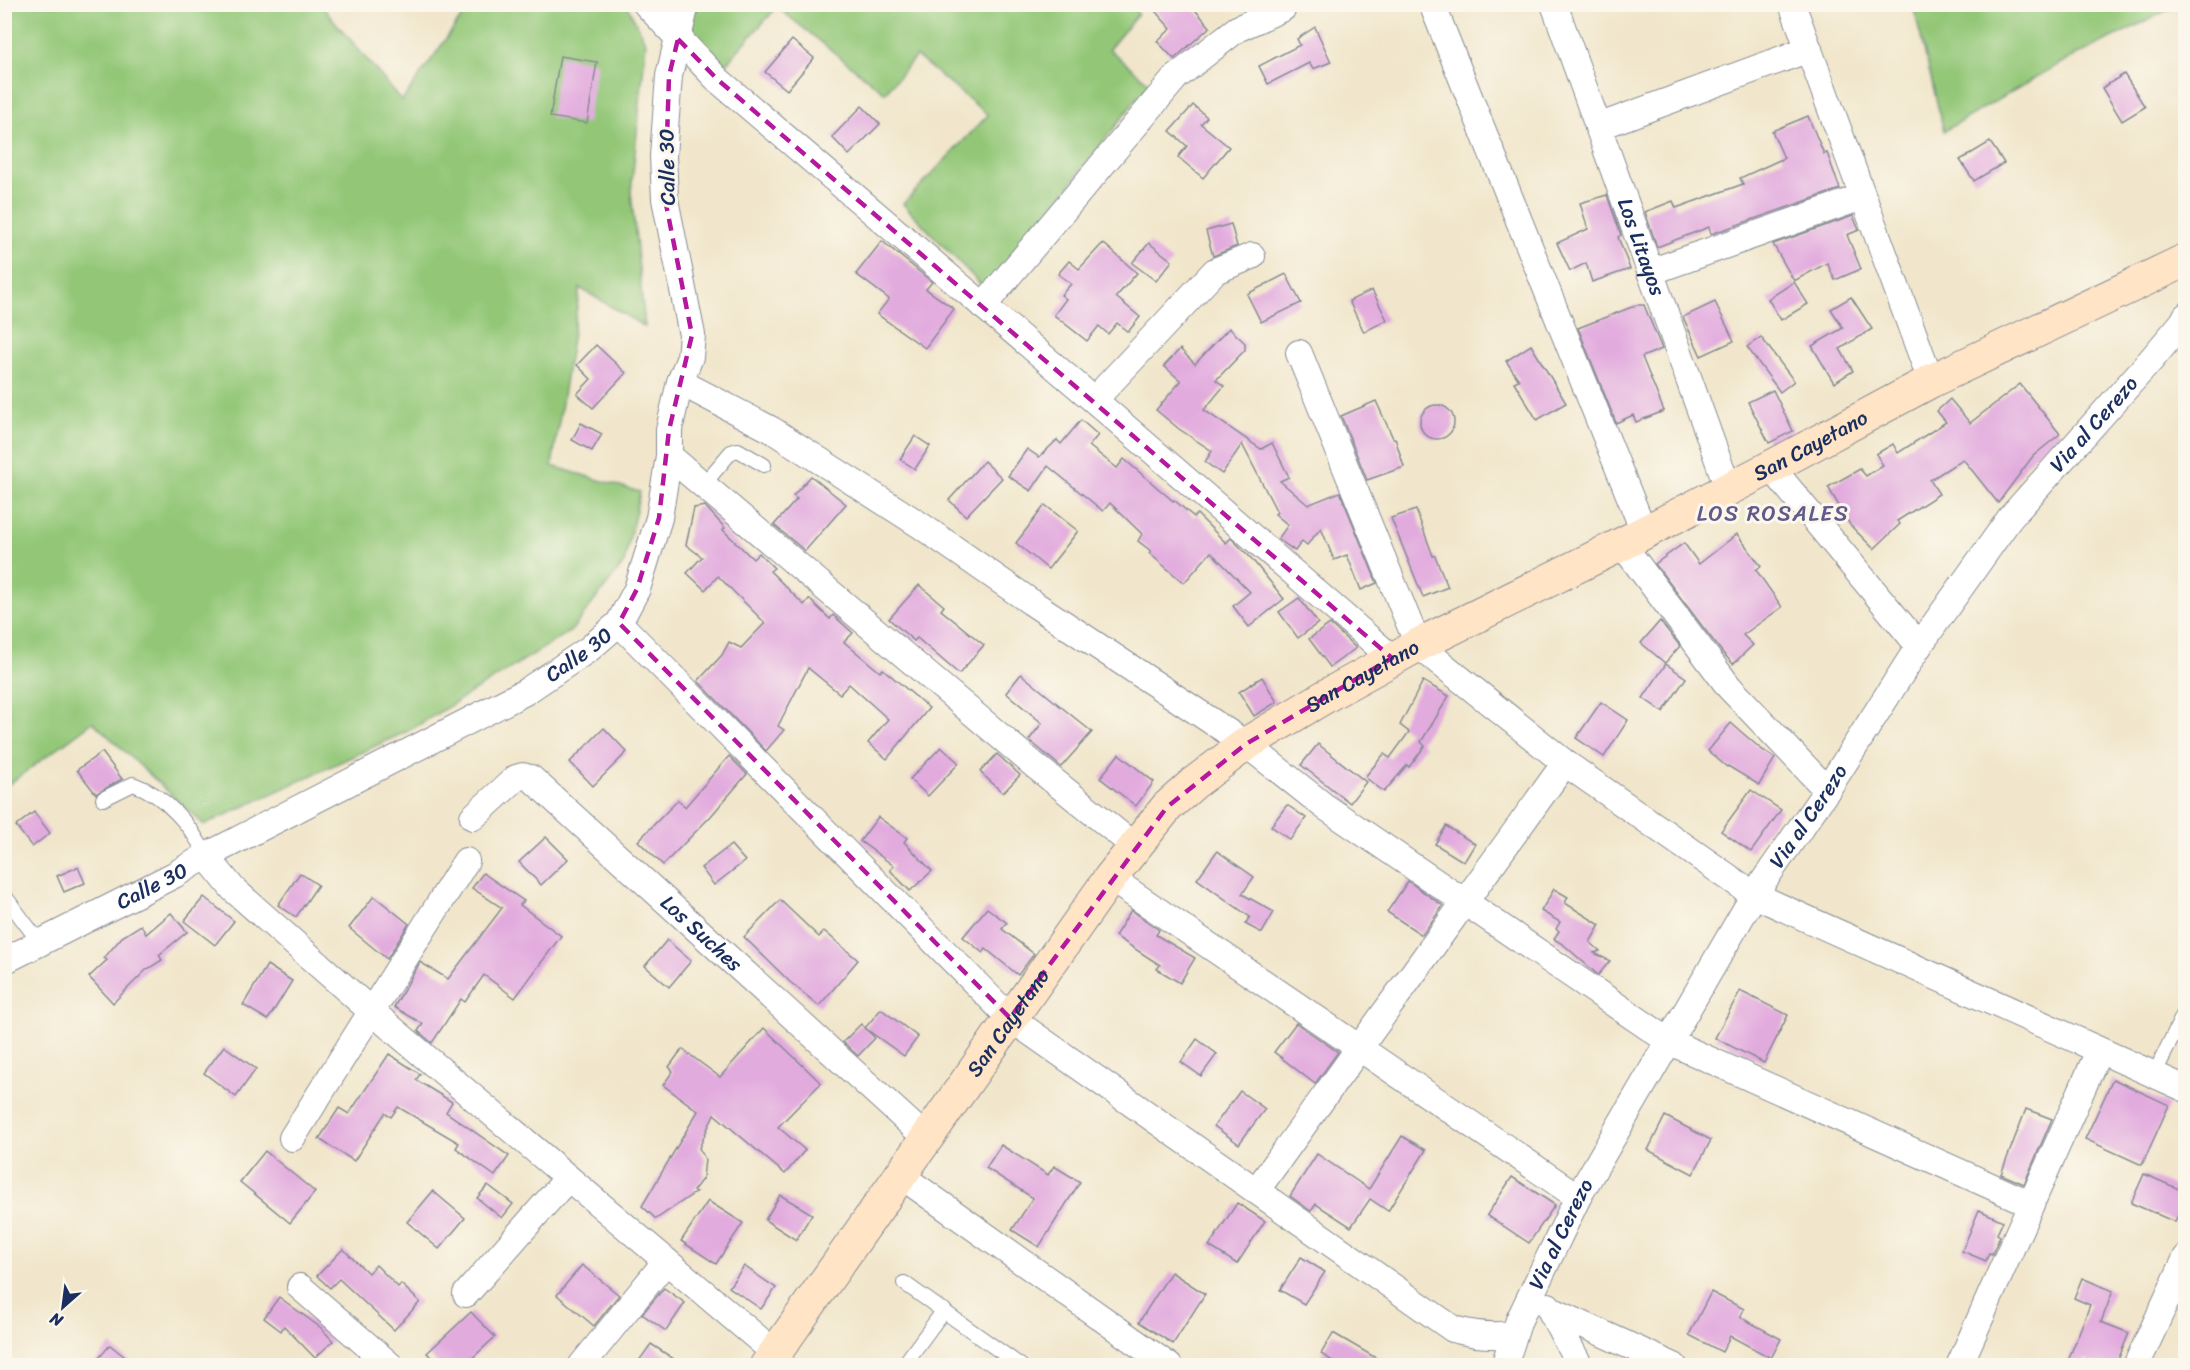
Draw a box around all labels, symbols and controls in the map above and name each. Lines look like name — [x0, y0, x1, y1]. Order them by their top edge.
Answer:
street label: Calle 30 — [647, 128, 687, 206]
street label: Los Litayos — [1606, 192, 1677, 301]
street label: Via al Cerezo — [2040, 367, 2148, 482]
street label: San Cayetano — [1746, 399, 1875, 492]
district label: LOS ROSALES — [1697, 494, 1849, 533]
street label: Calle 30 — [537, 617, 622, 693]
street label: San Cayetano — [1298, 628, 1427, 723]
street label: Via al Cerezo — [1759, 756, 1858, 877]
street label: Calle 30 — [109, 852, 196, 920]
street label: Los Suches — [651, 885, 752, 982]
street label: San Cayetano — [956, 960, 1060, 1085]
street label: Via al Cerezo — [1517, 1171, 1604, 1296]
north arrow — [33, 1277, 93, 1337]
text: N — [44, 1304, 69, 1336]

